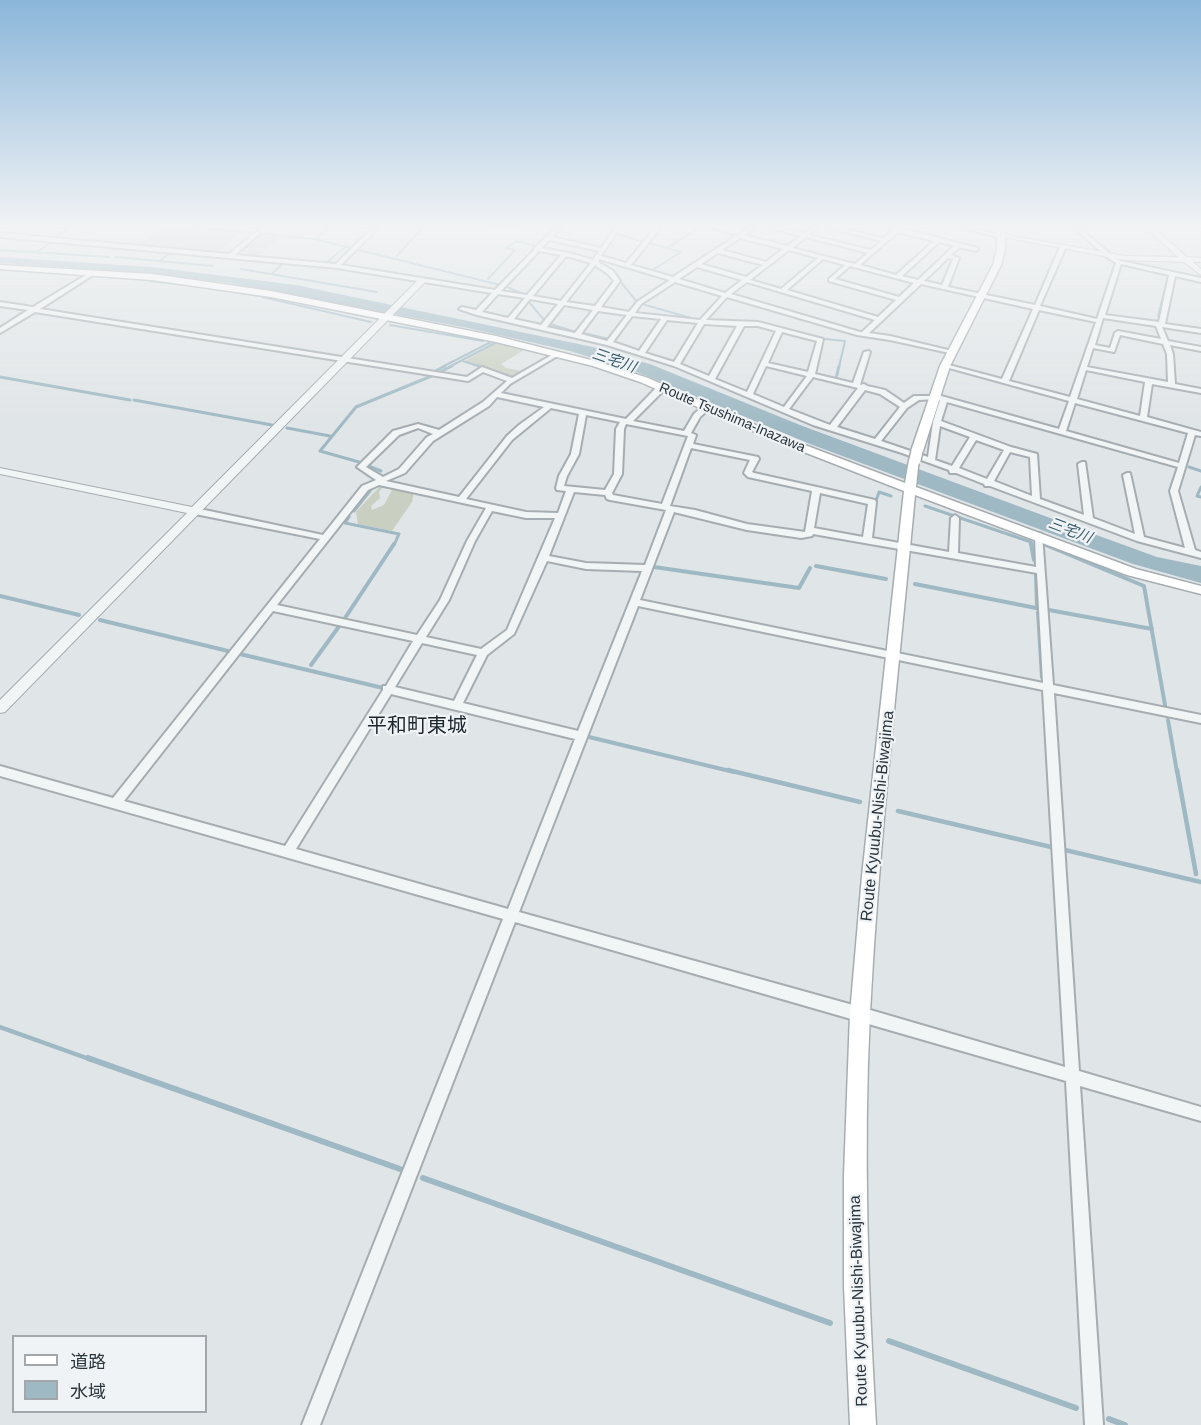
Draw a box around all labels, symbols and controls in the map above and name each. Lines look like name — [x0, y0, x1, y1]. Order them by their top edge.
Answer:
water label: 三宅川 — [590, 345, 638, 377]
street label: Route Tsushima-Inazawa — [656, 380, 808, 456]
water label: 三宅川 — [1046, 515, 1094, 547]
street label: Route Kyuubu-Nishi-Biwajima — [857, 710, 899, 922]
district label: 平和町東城 — [367, 714, 467, 738]
street label: Route Kyuubu-Nishi-Biwajima — [846, 1195, 872, 1407]
legend — [12, 1335, 207, 1413]
text: 道路 — [70, 1352, 106, 1372]
text: 水域 — [70, 1382, 106, 1402]

